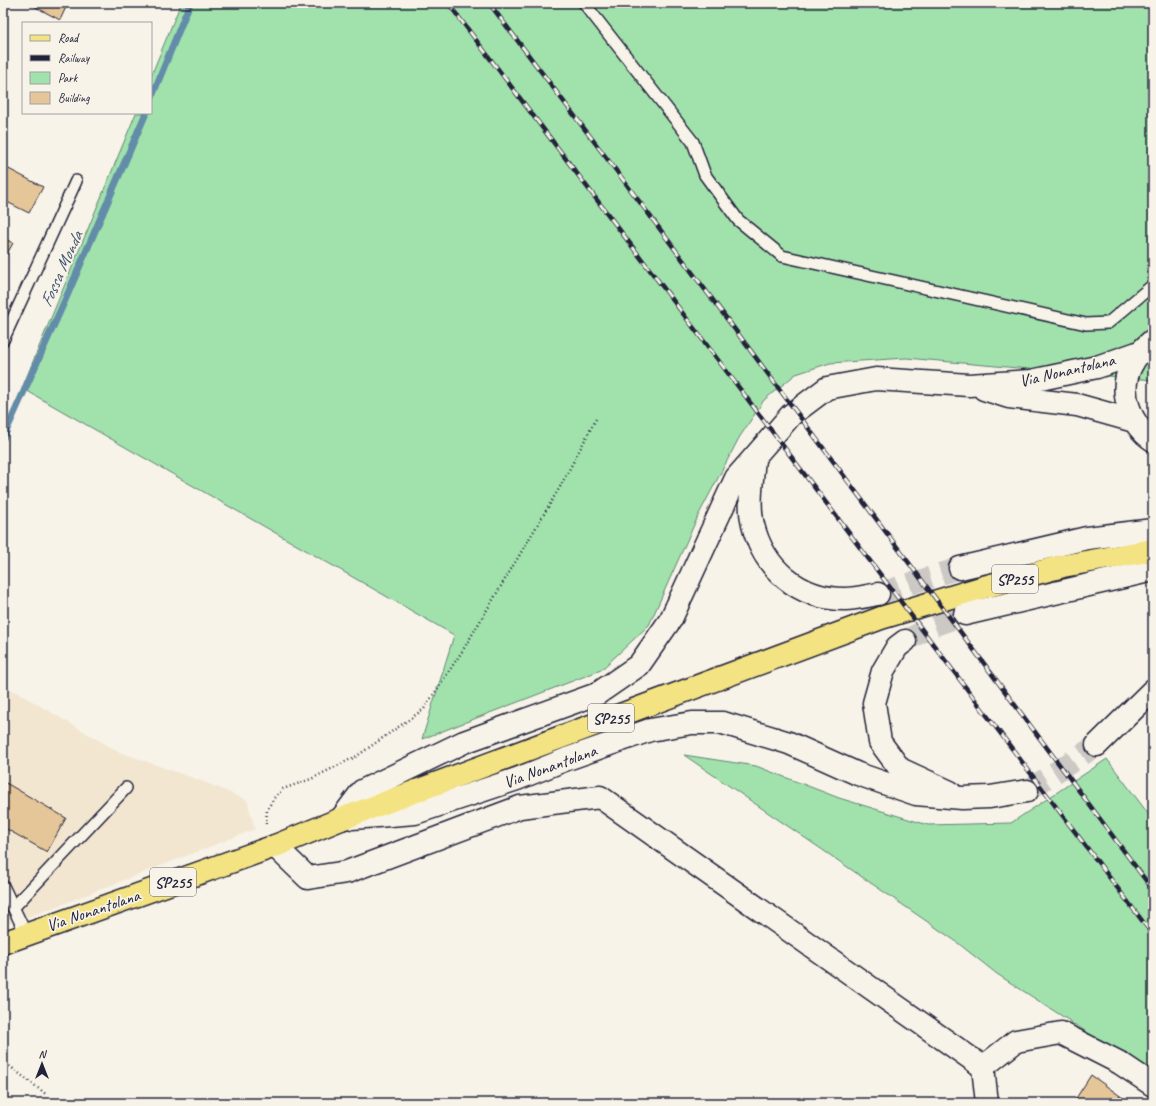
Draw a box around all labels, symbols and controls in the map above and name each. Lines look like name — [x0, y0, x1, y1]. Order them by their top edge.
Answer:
legend — [22, 22, 152, 114]
text: Road — [58, 30, 80, 46]
text: Railway — [58, 50, 90, 66]
text: Park — [58, 70, 79, 86]
text: Building — [58, 90, 90, 106]
water label: Fossa Monda — [35, 226, 88, 310]
street label: Via Nonantolana — [1017, 349, 1118, 392]
road number: SP255 — [992, 565, 1038, 593]
road number: SP255 — [588, 704, 634, 732]
street label: Via Nonantolana — [501, 739, 601, 793]
road number: SP255 — [150, 868, 196, 896]
street label: Via Nonantolana — [44, 884, 144, 936]
north arrow — [22, 1044, 62, 1084]
text: N — [39, 1047, 48, 1061]

